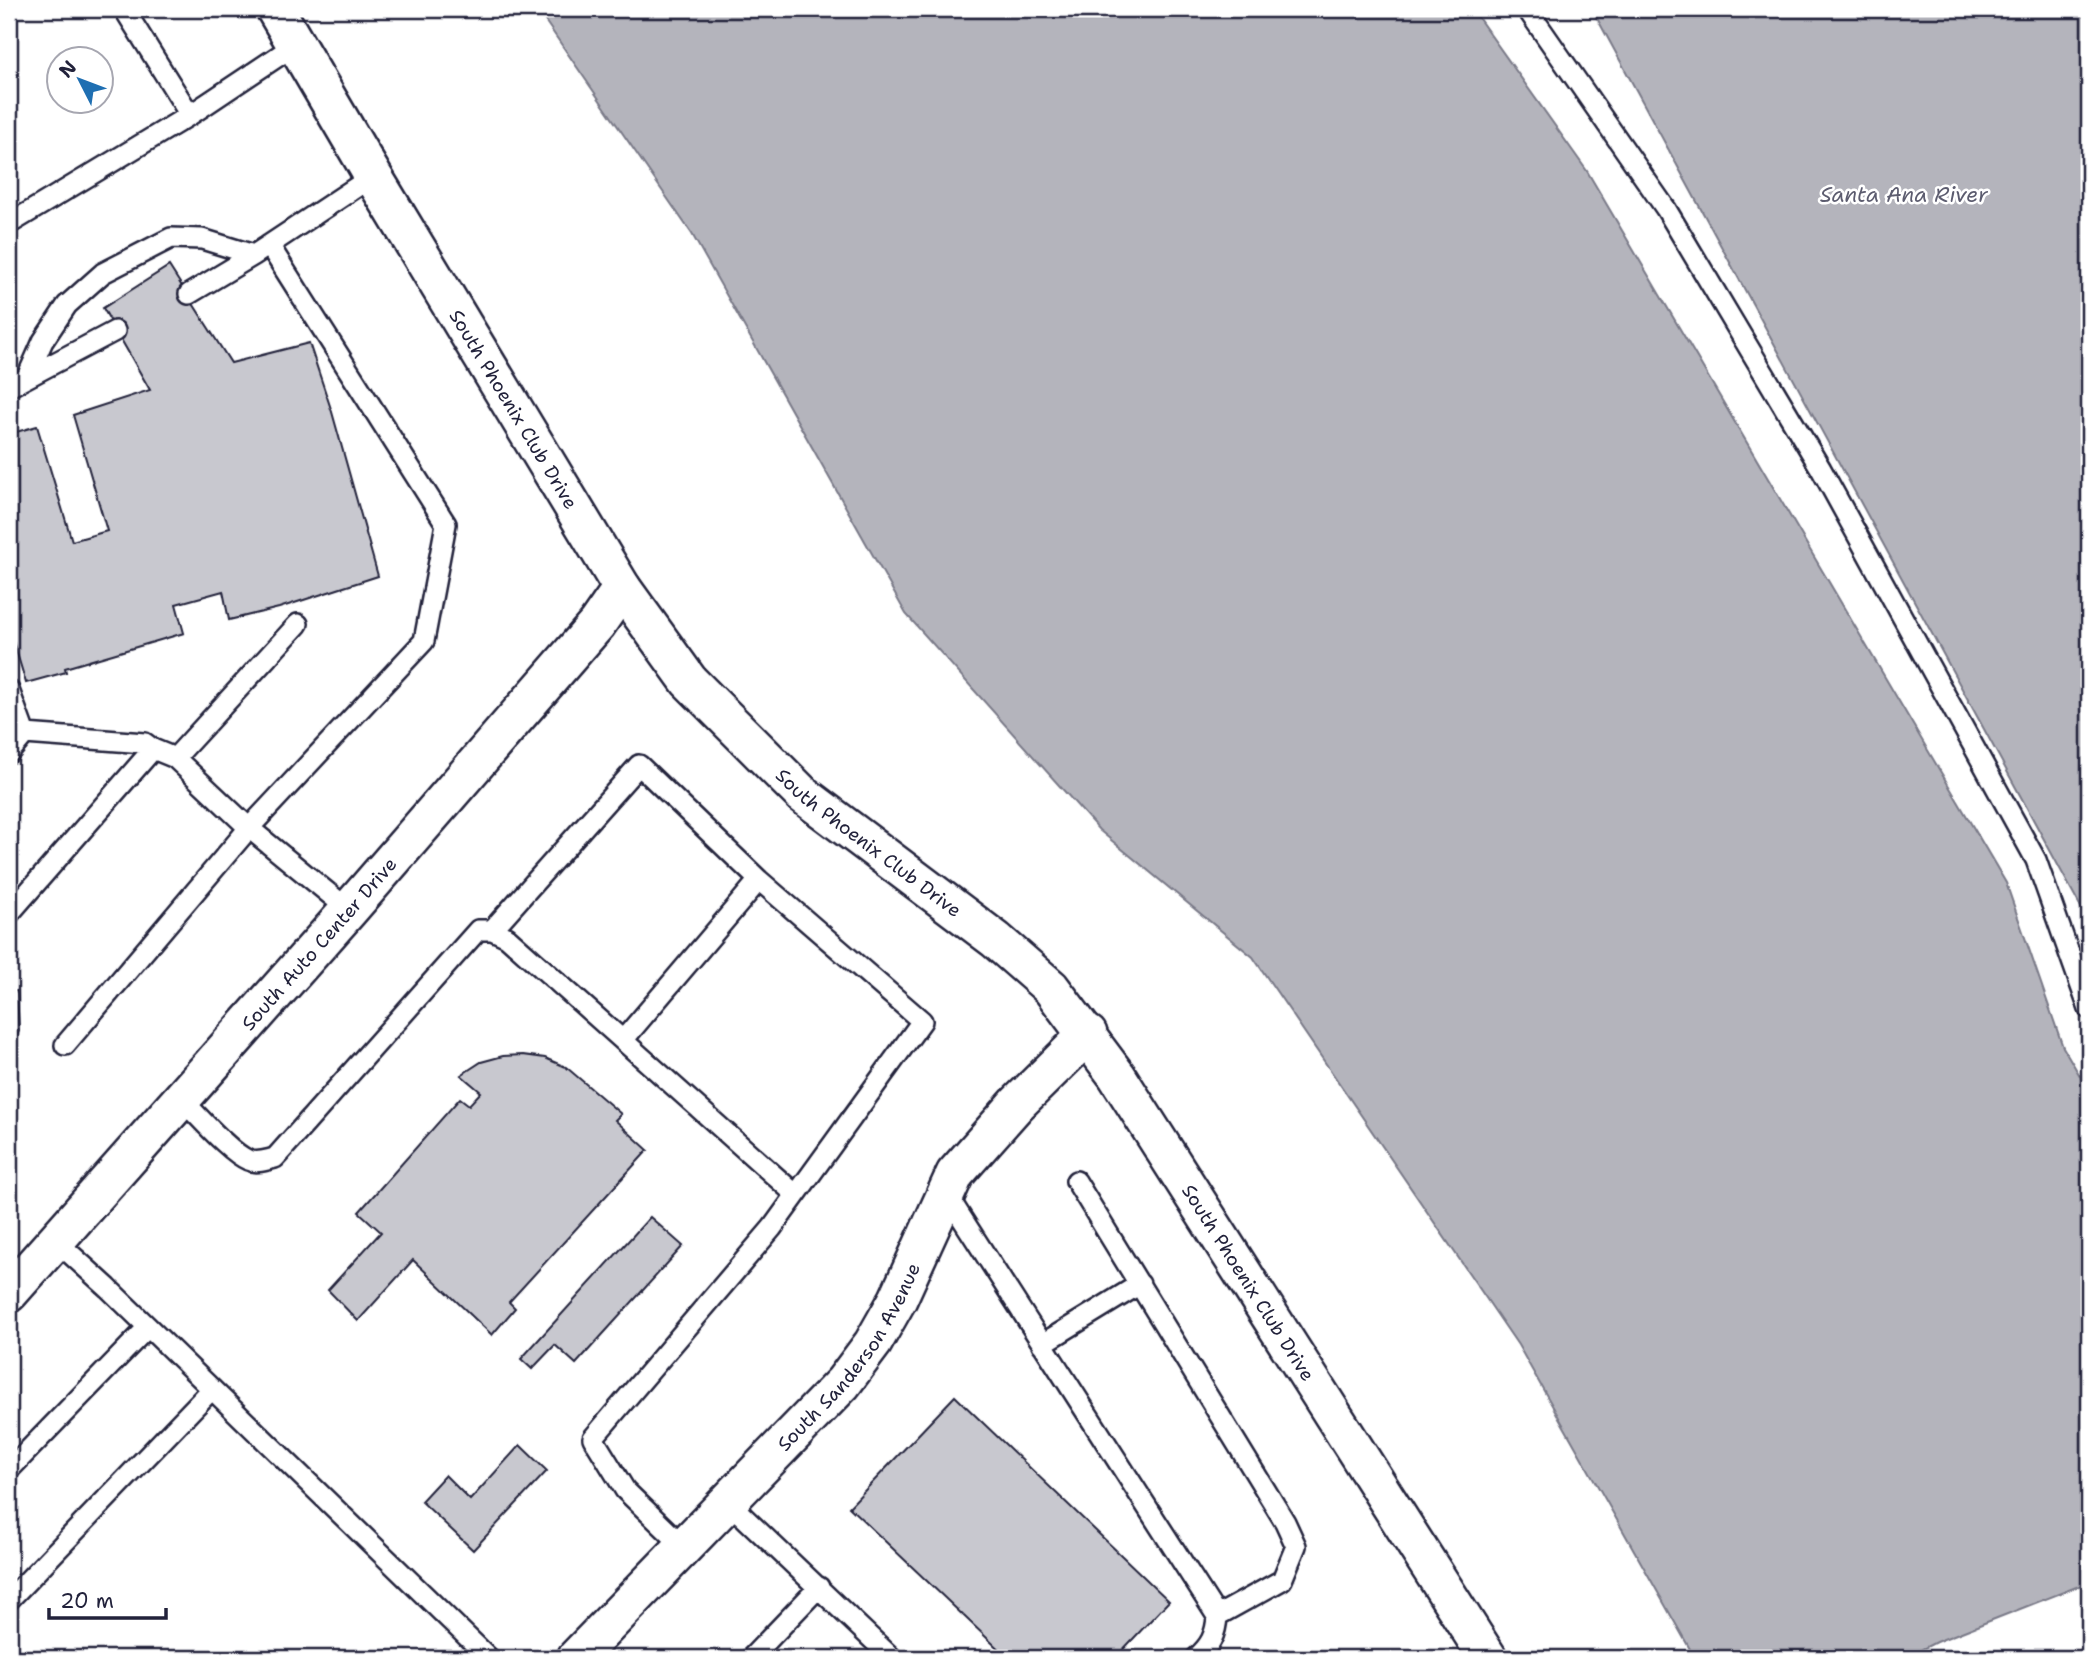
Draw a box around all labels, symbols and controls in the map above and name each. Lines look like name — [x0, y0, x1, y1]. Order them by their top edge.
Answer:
north arrow — [46, 46, 116, 116]
text: N — [53, 55, 82, 83]
water label: Santa Ana River — [1820, 181, 1989, 209]
street label: South Phoenix Club Drive — [444, 305, 584, 514]
street label: South Phoenix Club Drive — [771, 763, 967, 922]
street label: South Auto Center Drive — [236, 852, 402, 1035]
street label: South Phoenix Club Drive — [1176, 1179, 1321, 1386]
street label: South Sanderson Avenue — [771, 1259, 925, 1456]
scale bar — [49, 1576, 166, 1620]
text: 20 m — [60, 1587, 114, 1615]

